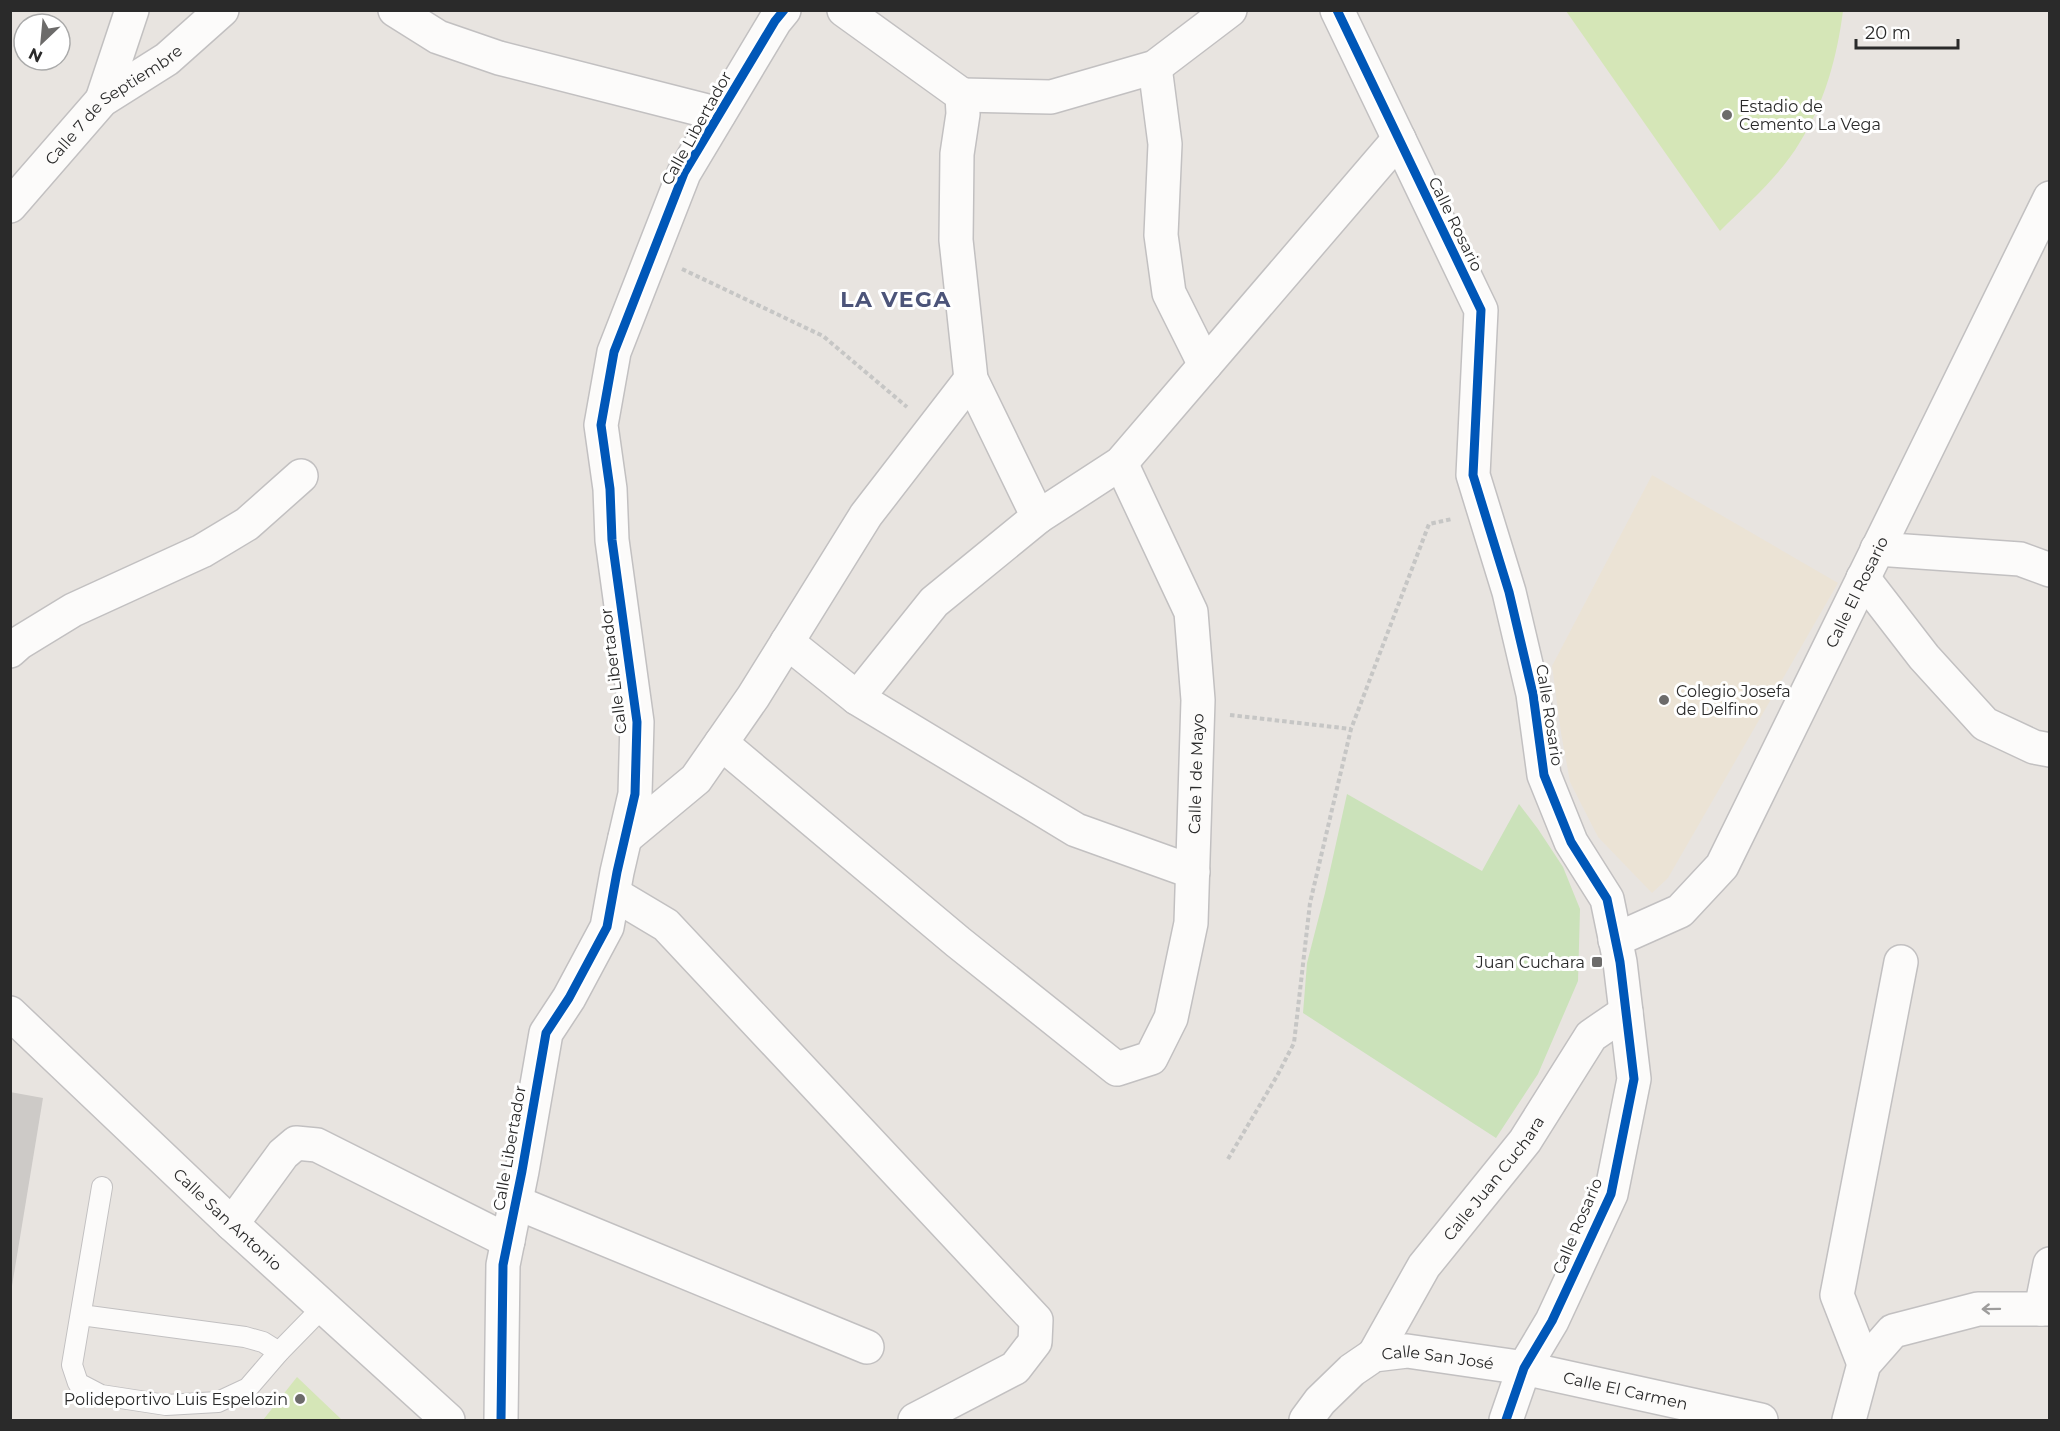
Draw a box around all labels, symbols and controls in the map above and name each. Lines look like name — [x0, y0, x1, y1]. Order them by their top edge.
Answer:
north arrow — [12, 12, 72, 72]
scale bar — [1856, 12, 1958, 50]
text: 20 m — [1865, 22, 1911, 44]
street label: Calle 7 de Septiembre — [41, 41, 186, 169]
text: N — [26, 44, 46, 66]
street label: Calle Libertador — [657, 68, 736, 188]
place label: Estadio de Cemento La Vega — [1739, 97, 1881, 134]
marker: Estadio de Cemento La Vega — [1720, 108, 1734, 122]
street label: Calle Rosario — [1425, 174, 1487, 274]
district label: LA VEGA — [840, 286, 952, 313]
street label: Calle El Rosario — [1822, 533, 1892, 651]
street label: Calle Libertador — [596, 607, 631, 735]
street label: Calle Rosario — [1532, 663, 1567, 767]
place label: Colegio Josefa de Delfino — [1676, 682, 1791, 719]
marker: Colegio Josefa de Delfino — [1657, 693, 1671, 707]
street label: Calle 1 de Mayo — [1185, 713, 1208, 834]
place label: Juan Cuchara — [1475, 953, 1585, 972]
marker: Juan Cuchara — [1590, 955, 1604, 969]
street label: Calle Libertador — [489, 1084, 530, 1212]
street label: Calle Juan Cuchara — [1439, 1113, 1548, 1245]
street label: Calle San Antonio — [169, 1164, 286, 1275]
street label: Calle Rosario — [1549, 1175, 1606, 1277]
one-way arrow — [1982, 1303, 2002, 1315]
street label: Calle San José — [1381, 1342, 1495, 1373]
street label: Calle El Carmen — [1561, 1368, 1689, 1414]
place label: Polideportivo Luis Espelozin — [64, 1390, 288, 1409]
marker: Polideportivo Luis Espelozin — [293, 1392, 307, 1406]

